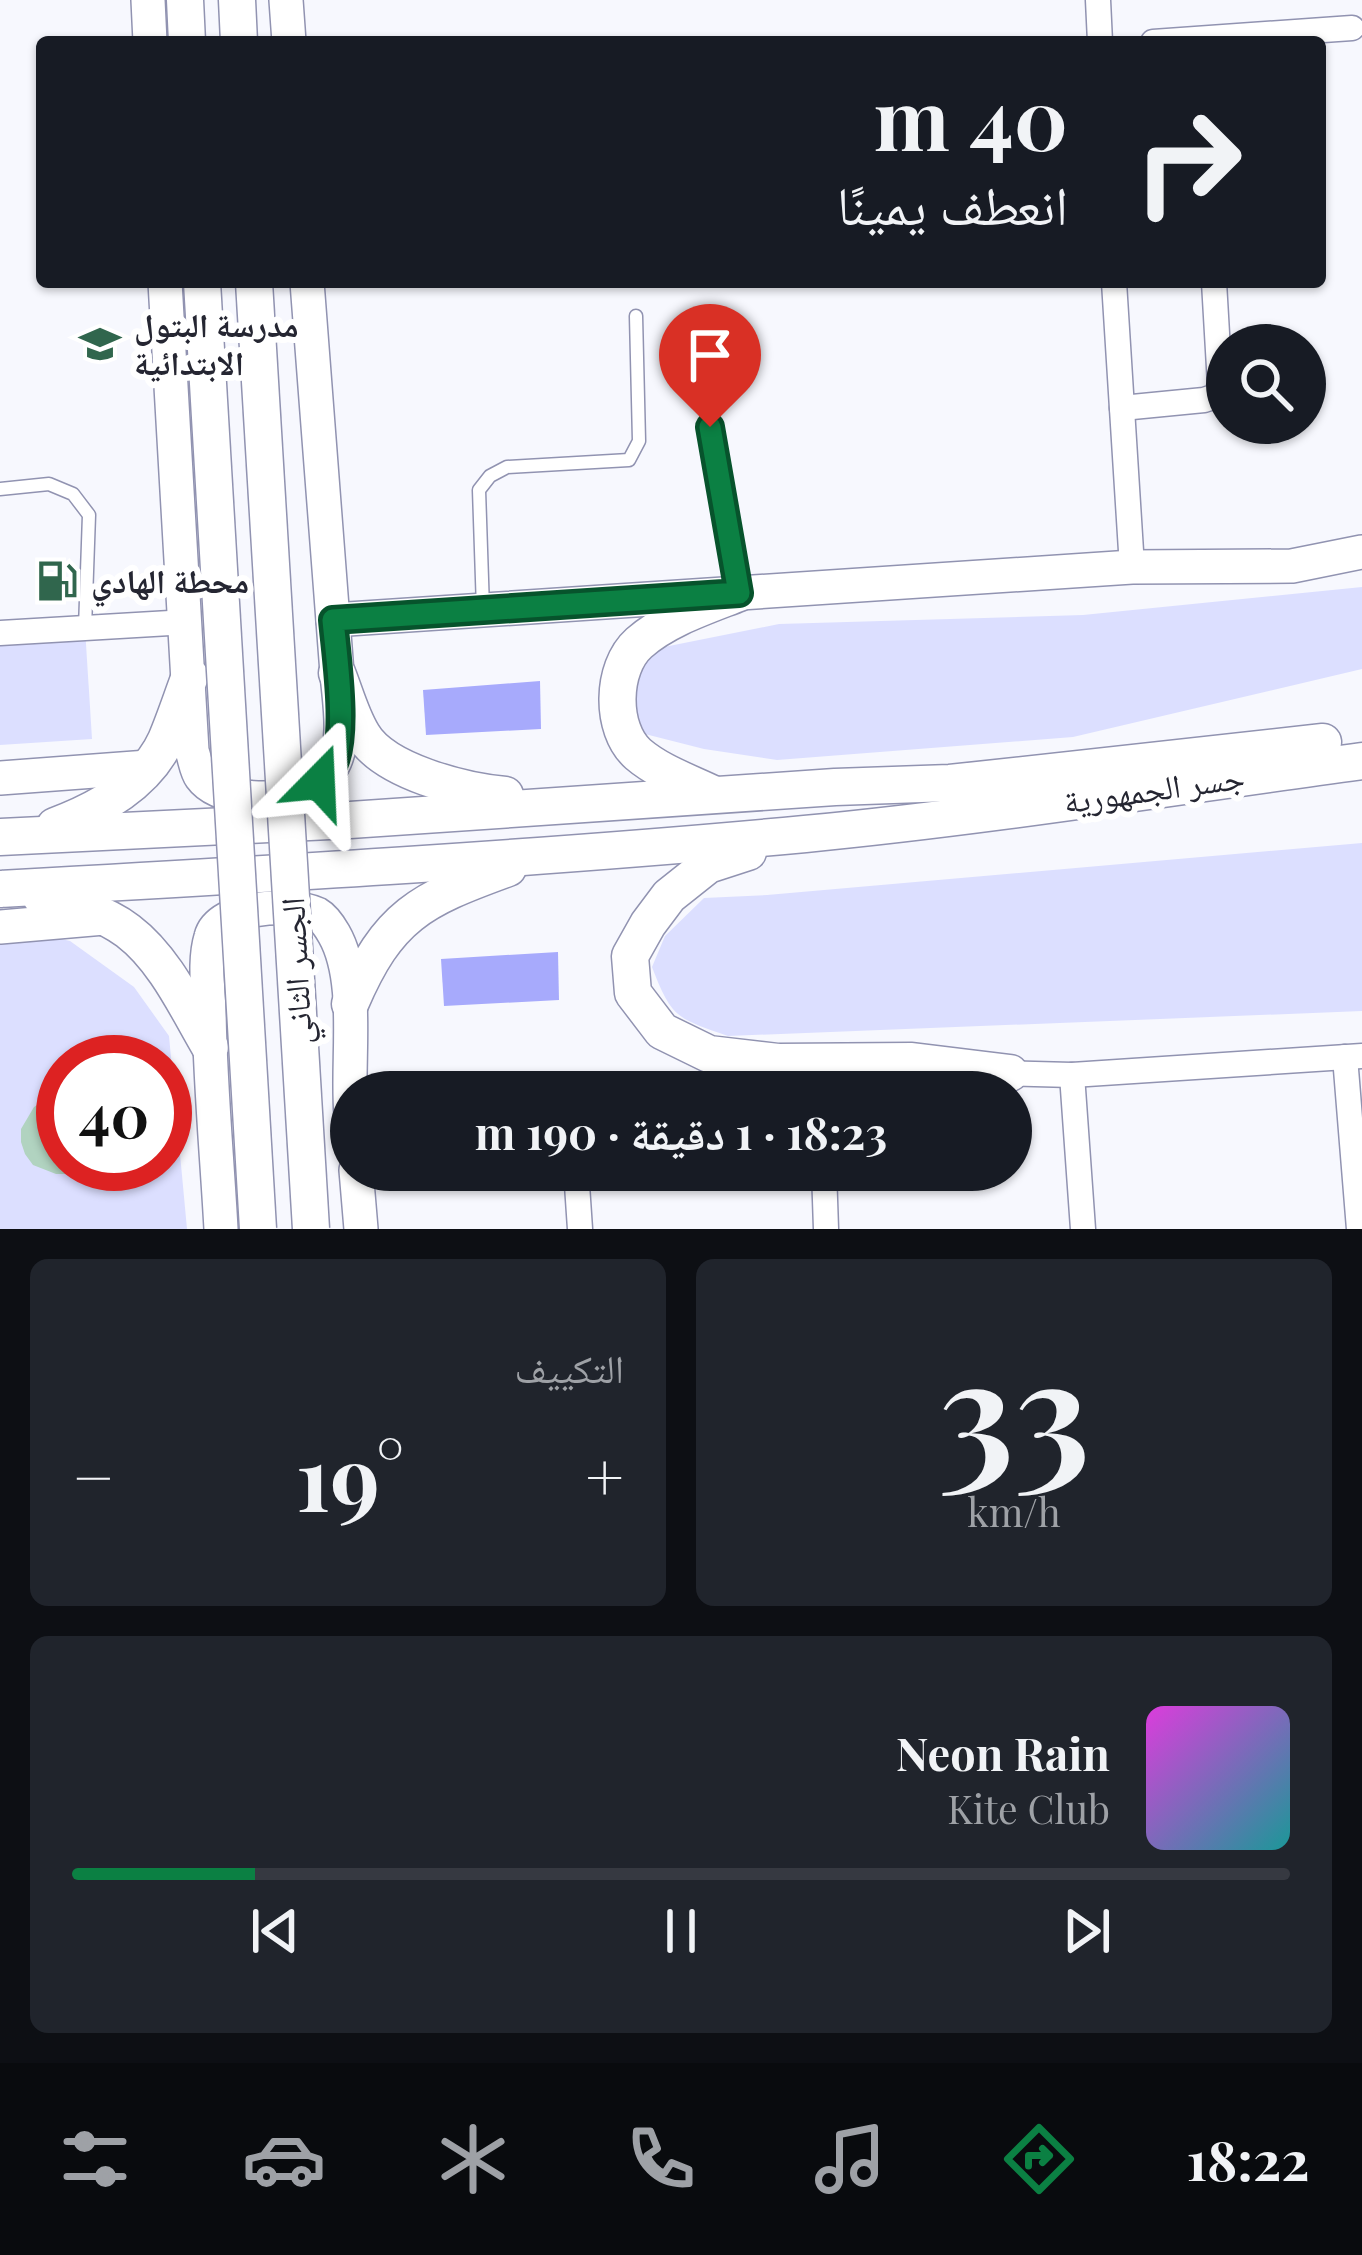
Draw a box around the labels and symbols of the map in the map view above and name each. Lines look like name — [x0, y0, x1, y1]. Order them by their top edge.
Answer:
place label: مدرسة البتول الابتدائية — [134, 301, 299, 383]
pin — [659, 304, 761, 427]
school or university icon: مدرسة البتول الابتدائية — [77, 321, 123, 367]
place label: محطة الهادي — [91, 557, 249, 607]
fuel station icon: محطة الهادي — [34, 558, 80, 604]
position arrow — [256, 719, 382, 845]
street label: جسر الجمهورية — [1061, 753, 1247, 821]
street label: الجسر الثاني — [268, 896, 326, 1046]
speed limit sign: 40 — [36, 1035, 192, 1191]

